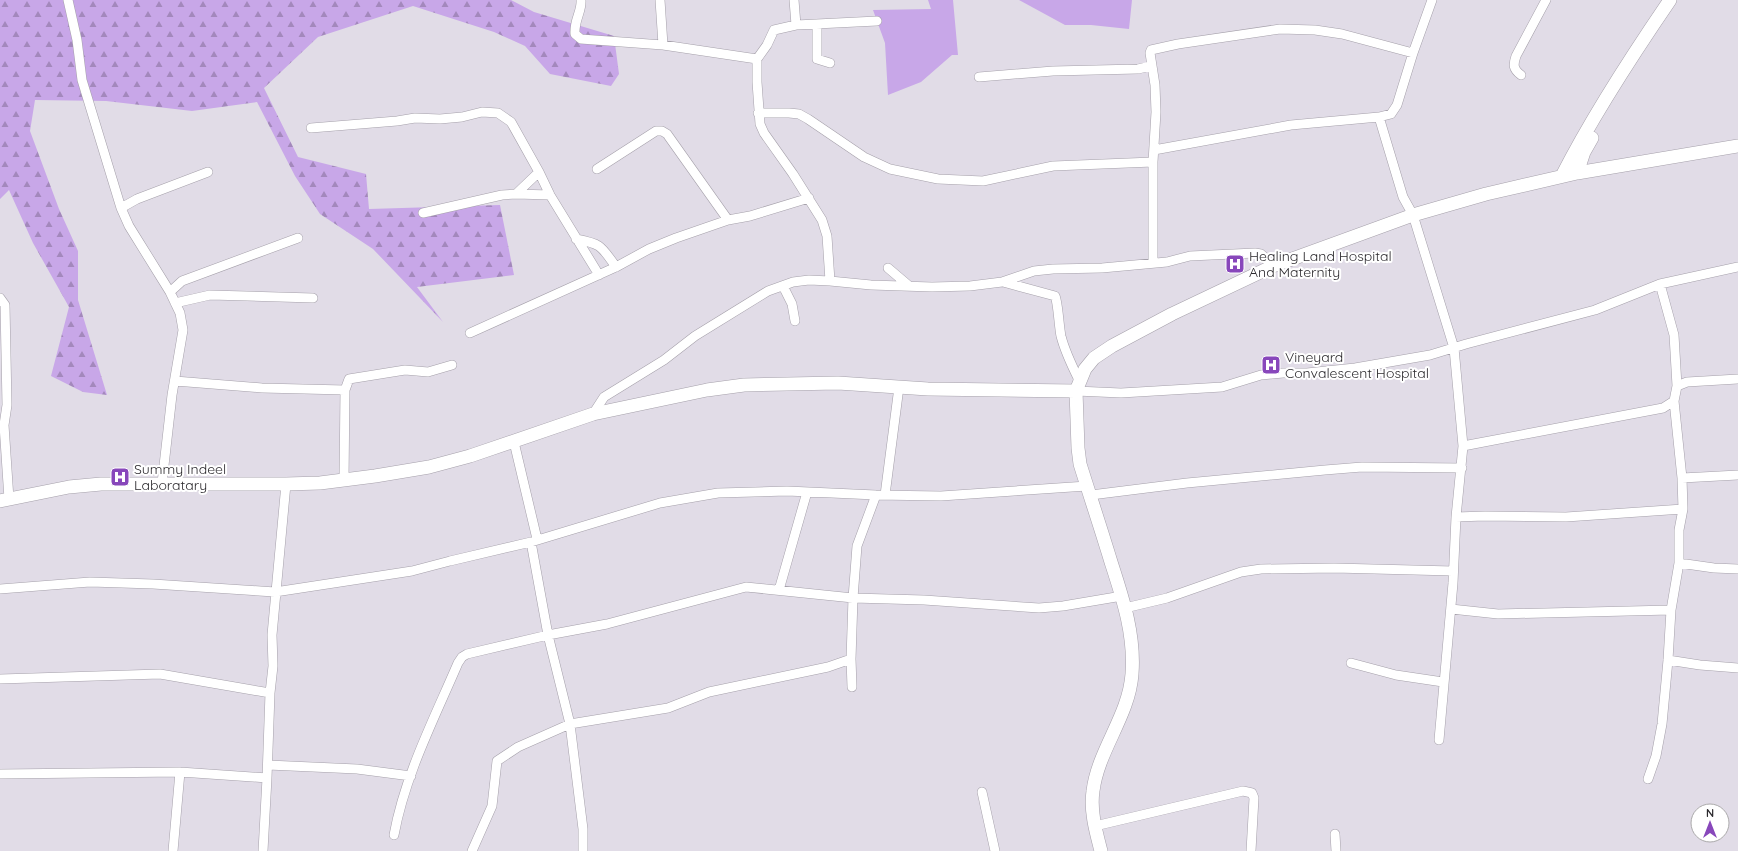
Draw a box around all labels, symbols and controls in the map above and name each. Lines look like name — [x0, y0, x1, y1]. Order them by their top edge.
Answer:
place label: Healing Land Hospital And Maternity — [1249, 247, 1392, 281]
hospital icon: Healing Land Hospital And Maternity — [1224, 253, 1246, 275]
place label: Vineyard Convalescent Hospital — [1285, 348, 1429, 382]
hospital icon: Vineyard Convalescent Hospital — [1260, 354, 1282, 376]
place label: Summy Indeel Laboratary — [134, 460, 226, 494]
hospital icon: Summy Indeel Laboratary — [109, 466, 131, 488]
north arrow — [1690, 803, 1730, 843]
text: N — [1706, 806, 1714, 820]

